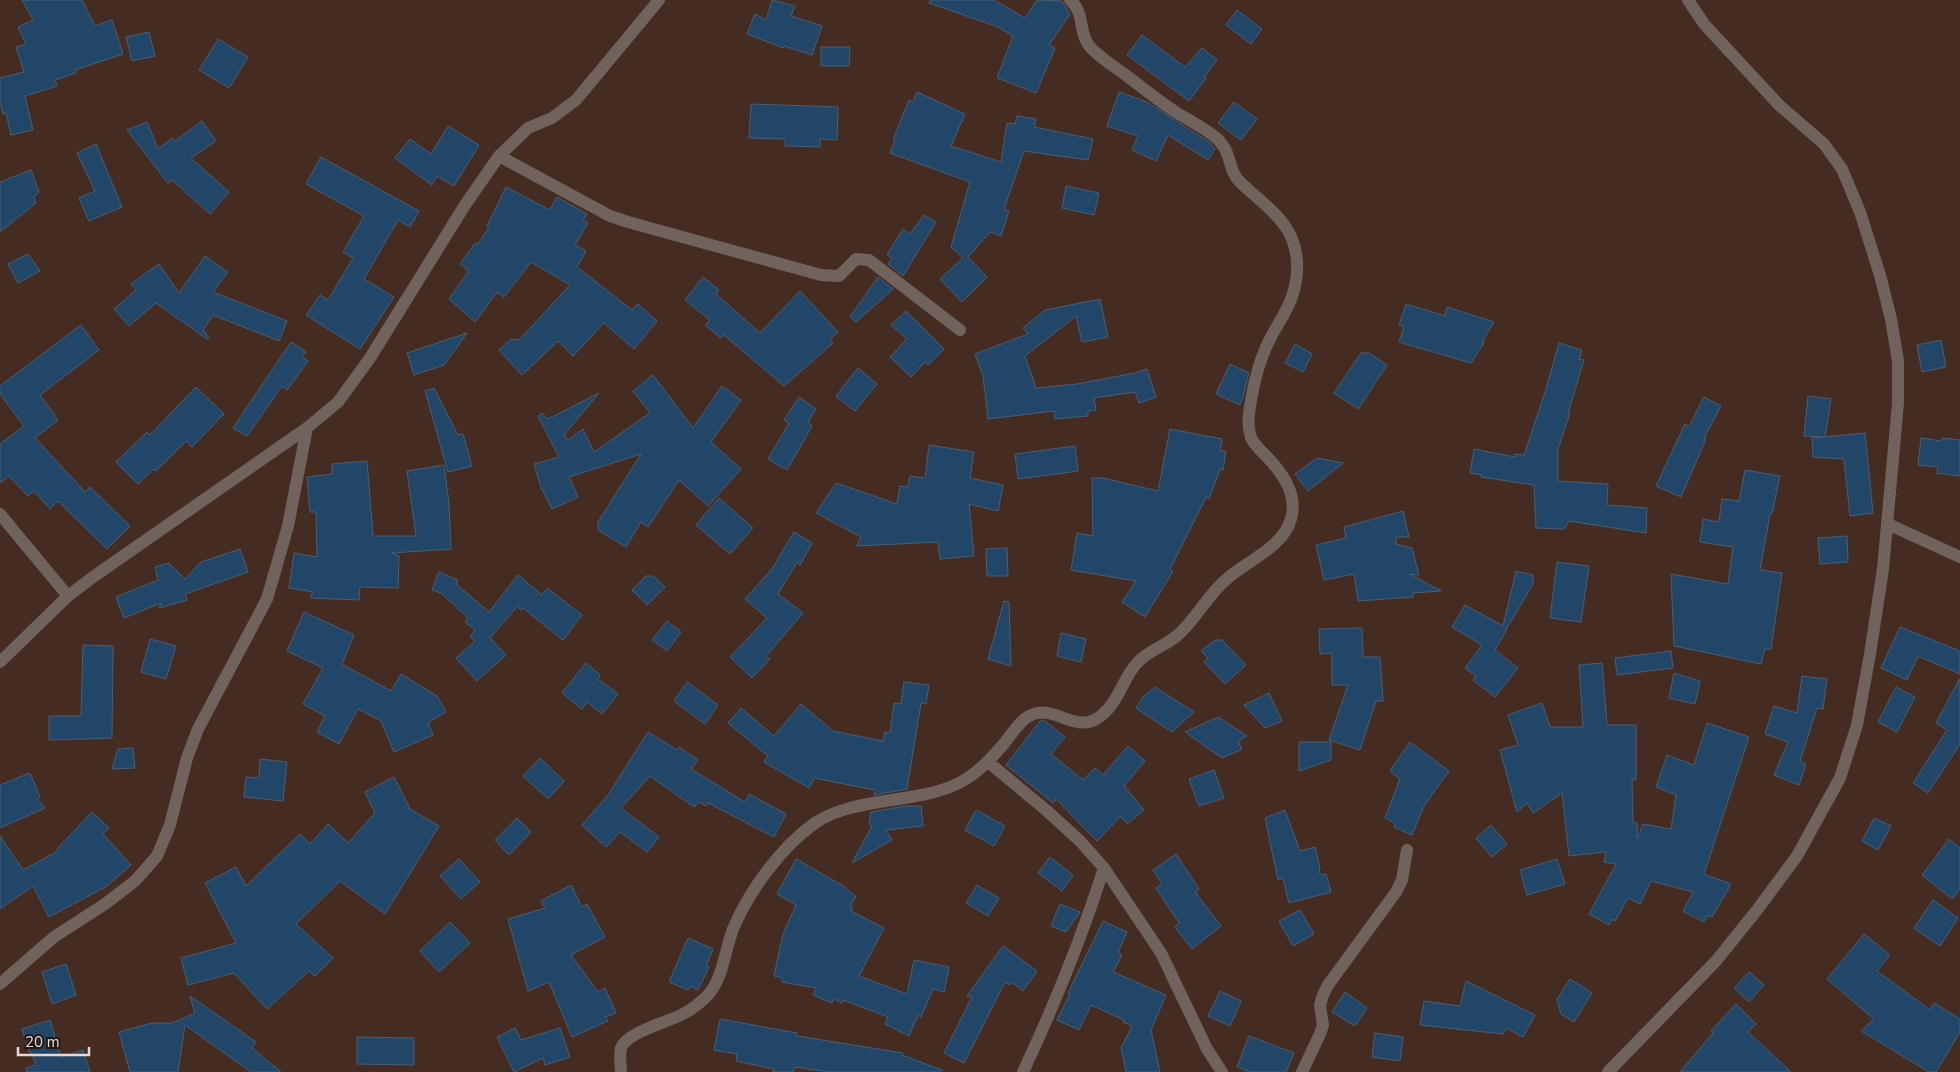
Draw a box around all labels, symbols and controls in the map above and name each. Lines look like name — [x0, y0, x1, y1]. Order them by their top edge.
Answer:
scale bar — [18, 1024, 89, 1056]
text: 20 m — [25, 1032, 60, 1052]

